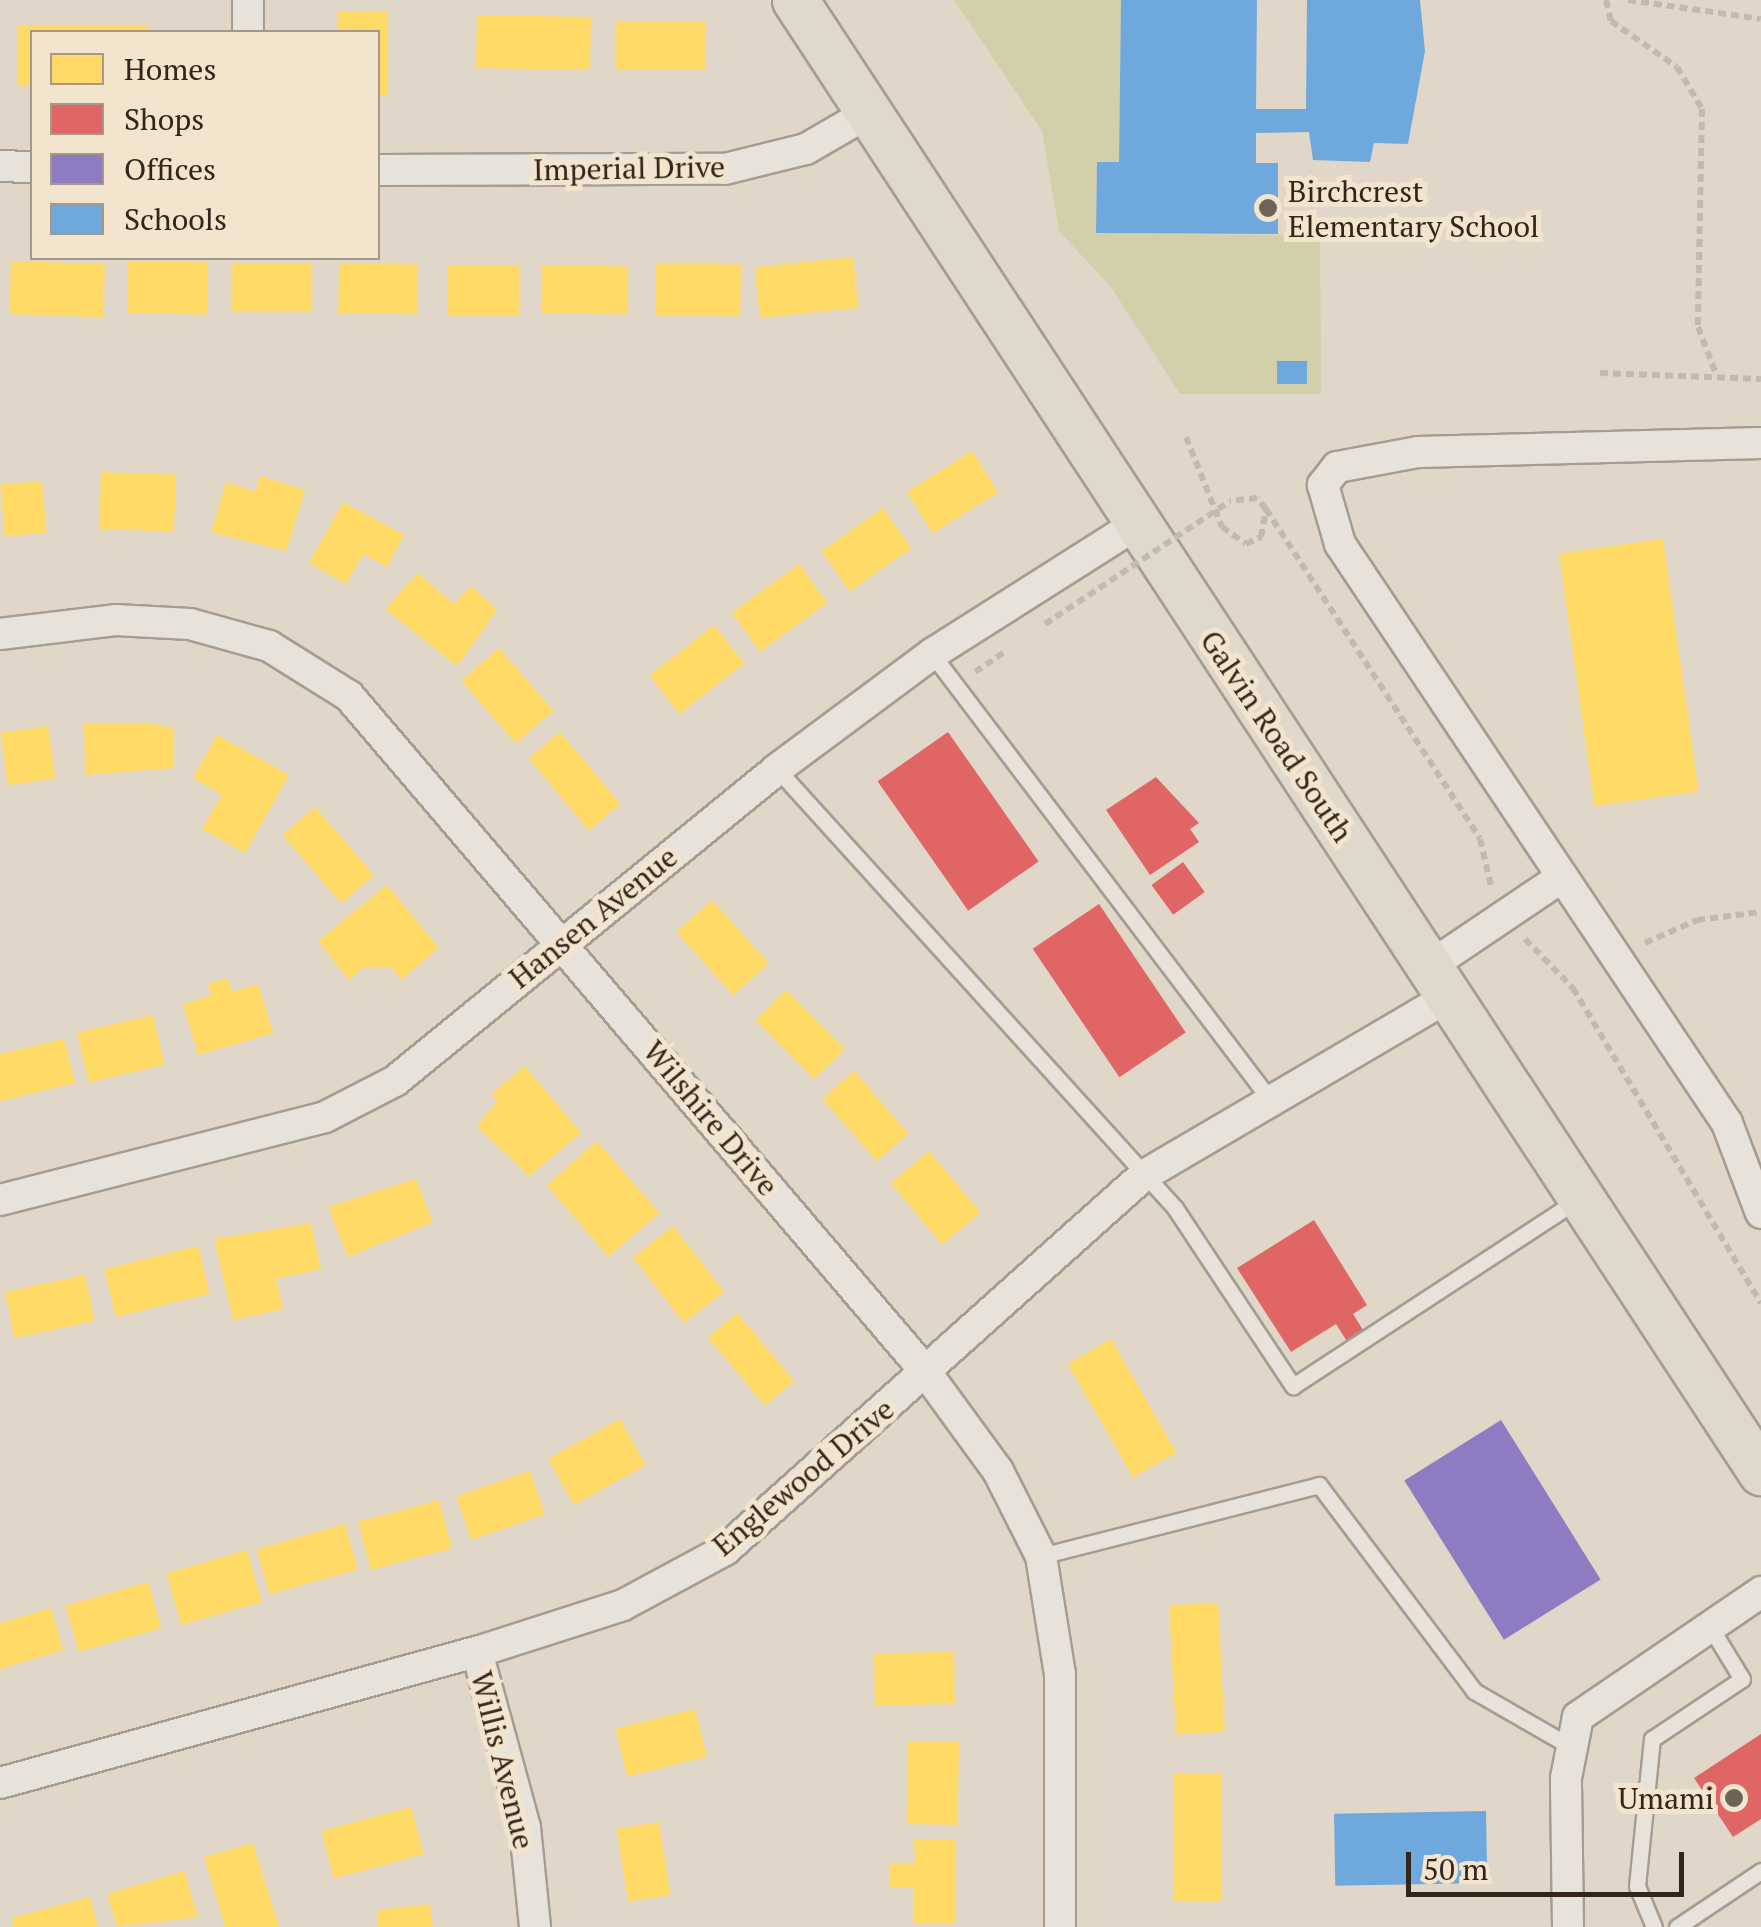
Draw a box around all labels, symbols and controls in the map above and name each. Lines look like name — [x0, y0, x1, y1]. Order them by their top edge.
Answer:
legend — [30, 30, 380, 260]
text: Homes — [124, 49, 216, 89]
text: Shops — [124, 99, 204, 139]
street label: Imperial Drive — [533, 148, 725, 188]
text: Offices — [124, 149, 216, 189]
place label: Birchcrest Elementary School — [1288, 173, 1539, 244]
marker: Birchcrest Elementary School — [1257, 197, 1279, 219]
text: Schools — [124, 199, 227, 239]
street label: Galvin Road South — [1193, 624, 1361, 848]
street label: Hansen Avenue — [502, 838, 684, 996]
street label: Wilshire Drive — [636, 1033, 786, 1203]
street label: Englewood Drive — [705, 1391, 901, 1563]
street label: Willis Avenue — [463, 1667, 543, 1853]
place label: Umami — [1618, 1780, 1714, 1816]
marker: Umami — [1723, 1787, 1745, 1809]
scale bar — [1411, 1832, 1688, 1894]
text: 50 m — [1423, 1849, 1488, 1889]

